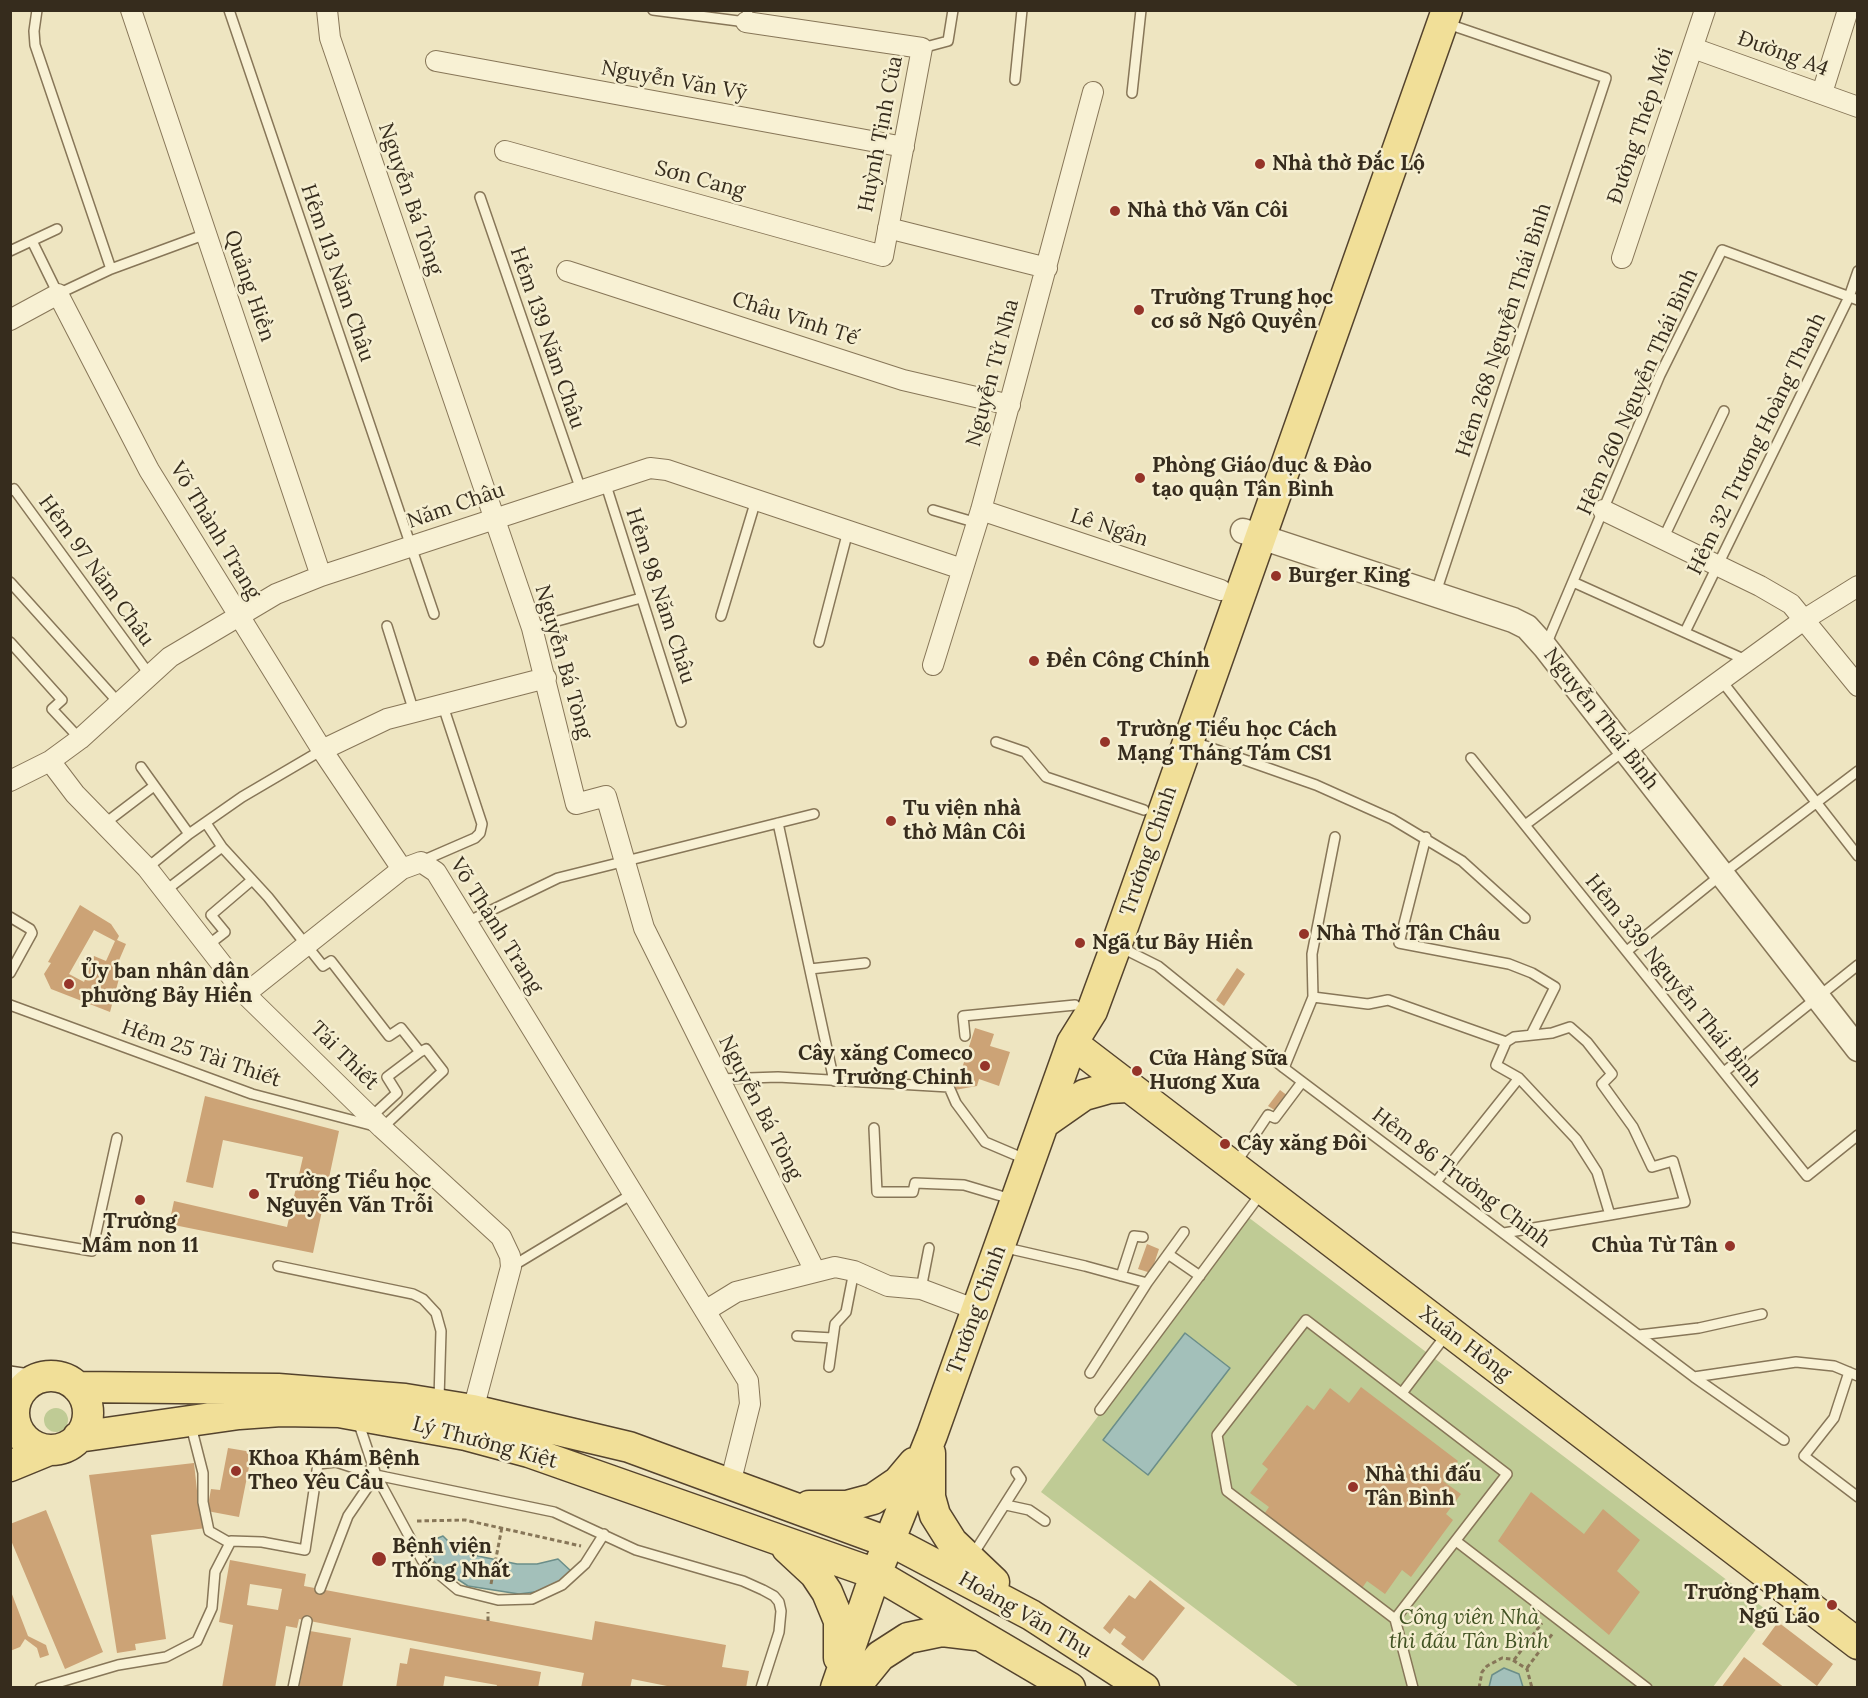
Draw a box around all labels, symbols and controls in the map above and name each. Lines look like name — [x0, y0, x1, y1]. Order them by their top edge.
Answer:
street label: Đường A4 — [1734, 26, 1832, 82]
street label: Đường Thép Mới — [1603, 45, 1679, 207]
street label: Huỳnh Tịnh Của — [853, 54, 909, 214]
street label: Nguyễn Văn Vỹ — [599, 56, 749, 106]
street label: Nguyễn Bá Tòng — [372, 120, 448, 278]
place label: Nhà thờ Đắc Lộ — [1272, 151, 1425, 177]
street label: Sơn Cang — [652, 156, 748, 204]
marker: Nhà thờ Đắc Lộ — [1253, 157, 1267, 171]
street label: Hẻm 113 Năm Châu — [295, 181, 379, 365]
place label: Nhà thờ Văn Côi — [1127, 198, 1288, 224]
street label: Hẻm 268 Nguyễn Thái Bình — [1451, 200, 1557, 460]
marker: Nhà thờ Văn Côi — [1108, 204, 1122, 218]
street label: Quảng Hiền — [218, 227, 280, 345]
street label: Hẻm 139 Năm Châu — [504, 244, 590, 432]
street label: Hẻm 260 Nguyễn Thái Bình — [1572, 265, 1704, 519]
place label: Trường Trung học cơ sở Ngô Quyền — [1151, 285, 1333, 335]
street label: Châu Vĩnh Tế — [729, 287, 861, 351]
street label: Nguyễn Tử Nha — [961, 297, 1025, 449]
marker: Trường Trung học cơ sở Ngô Quyền — [1132, 303, 1146, 317]
street label: Hẻm 32 Trương Hoàng Thanh — [1682, 309, 1832, 579]
place label: Phòng Giáo dục & Đào tạo quận Tân Bình — [1152, 453, 1372, 503]
street label: Võ Thành Trang — [164, 458, 266, 604]
marker: Phòng Giáo dục & Đào tạo quận Tân Bình — [1133, 471, 1147, 485]
street label: Năm Châu — [404, 478, 508, 534]
street label: Hẻm 97 Năm Châu — [33, 491, 159, 651]
street label: Lê Ngân — [1067, 504, 1151, 552]
street label: Hẻm 98 Năm Châu — [620, 505, 700, 687]
place label: Burger King — [1288, 563, 1410, 589]
marker: Burger King — [1269, 569, 1283, 583]
street label: Nguyễn Bá Tòng — [529, 582, 597, 742]
street label: Nguyễn Thái Bình — [1538, 643, 1664, 795]
place label: Đền Công Chính — [1046, 648, 1210, 674]
marker: Đền Công Chính — [1027, 654, 1041, 668]
place label: Trường Tiểu học Cách Mạng Tháng Tám CS1 — [1117, 717, 1337, 767]
marker: Trường Tiểu học Cách Mạng Tháng Tám CS1 — [1098, 735, 1112, 749]
street label: Trường Chinh — [1115, 783, 1183, 919]
place label: Tu viện nhà thờ Mân Côi — [903, 796, 1025, 846]
marker: Tu viện nhà thờ Mân Côi — [884, 814, 898, 828]
street label: Võ Thành Trang — [444, 853, 548, 999]
street label: Hẻm 339 Nguyễn Thái Bình — [1579, 870, 1767, 1092]
place label: Nhà Thờ Tân Châu — [1316, 921, 1500, 947]
marker: Nhà Thờ Tân Châu — [1297, 927, 1311, 941]
place label: Ngã tư Bảy Hiền — [1092, 930, 1253, 956]
marker: Ngã tư Bảy Hiền — [1073, 936, 1087, 950]
place label: Ủy ban nhân dân phường Bảy Hiền — [81, 959, 252, 1009]
marker: Ủy ban nhân dân phường Bảy Hiền — [62, 977, 76, 991]
street label: Hẻm 25 Tài Thiết — [118, 1015, 284, 1093]
street label: Tái Thiết — [304, 1016, 384, 1096]
street label: Nguyễn Bá Tòng — [713, 1031, 807, 1185]
place label: Cây xăng Comeco Trường Chinh — [798, 1041, 973, 1091]
place label: Cửa Hàng Sữa Hương Xưa — [1149, 1046, 1288, 1096]
marker: Cây xăng Comeco Trường Chinh — [978, 1059, 992, 1073]
marker: Cửa Hàng Sữa Hương Xưa — [1130, 1064, 1144, 1078]
street label: Hẻm 86 Trường Chinh — [1367, 1103, 1555, 1253]
place label: Cây xăng Đôi — [1237, 1131, 1367, 1157]
marker: Cây xăng Đôi — [1218, 1137, 1232, 1151]
place label: Trường Tiểu học Nguyễn Văn Trỗi — [266, 1169, 433, 1219]
marker: Trường Tiểu học Nguyễn Văn Trỗi — [247, 1187, 261, 1201]
marker: Trường Mầm non 11 — [133, 1193, 147, 1207]
place label: Trường Mầm non 11 — [81, 1209, 199, 1259]
place label: Chùa Từ Tân — [1592, 1233, 1718, 1259]
marker: Chùa Từ Tân — [1723, 1239, 1737, 1253]
street label: Trường Chinh — [942, 1242, 1012, 1378]
street label: Xuân Hồng — [1414, 1301, 1516, 1387]
street label: Lý Thường Kiệt — [410, 1412, 560, 1474]
place label: Khoa Khám Bệnh Theo Yêu Cầu — [248, 1446, 420, 1496]
place label: Nhà thi đấu Tân Bình — [1365, 1462, 1481, 1512]
marker: Khoa Khám Bệnh Theo Yêu Cầu — [229, 1464, 243, 1478]
marker: Nhà thi đấu Tân Bình — [1346, 1480, 1360, 1494]
place label: Bệnh viện Thống Nhất — [392, 1534, 510, 1584]
marker: Bệnh viện Thống Nhất — [370, 1550, 388, 1568]
street label: Hoàng Văn Thụ — [954, 1567, 1096, 1663]
place label: Trường Phạm Ngũ Lão — [1684, 1580, 1820, 1630]
marker: Trường Phạm Ngũ Lão — [1825, 1598, 1839, 1612]
park label: Công viên Nhà thi đấu Tân Bình — [1389, 1605, 1549, 1655]

